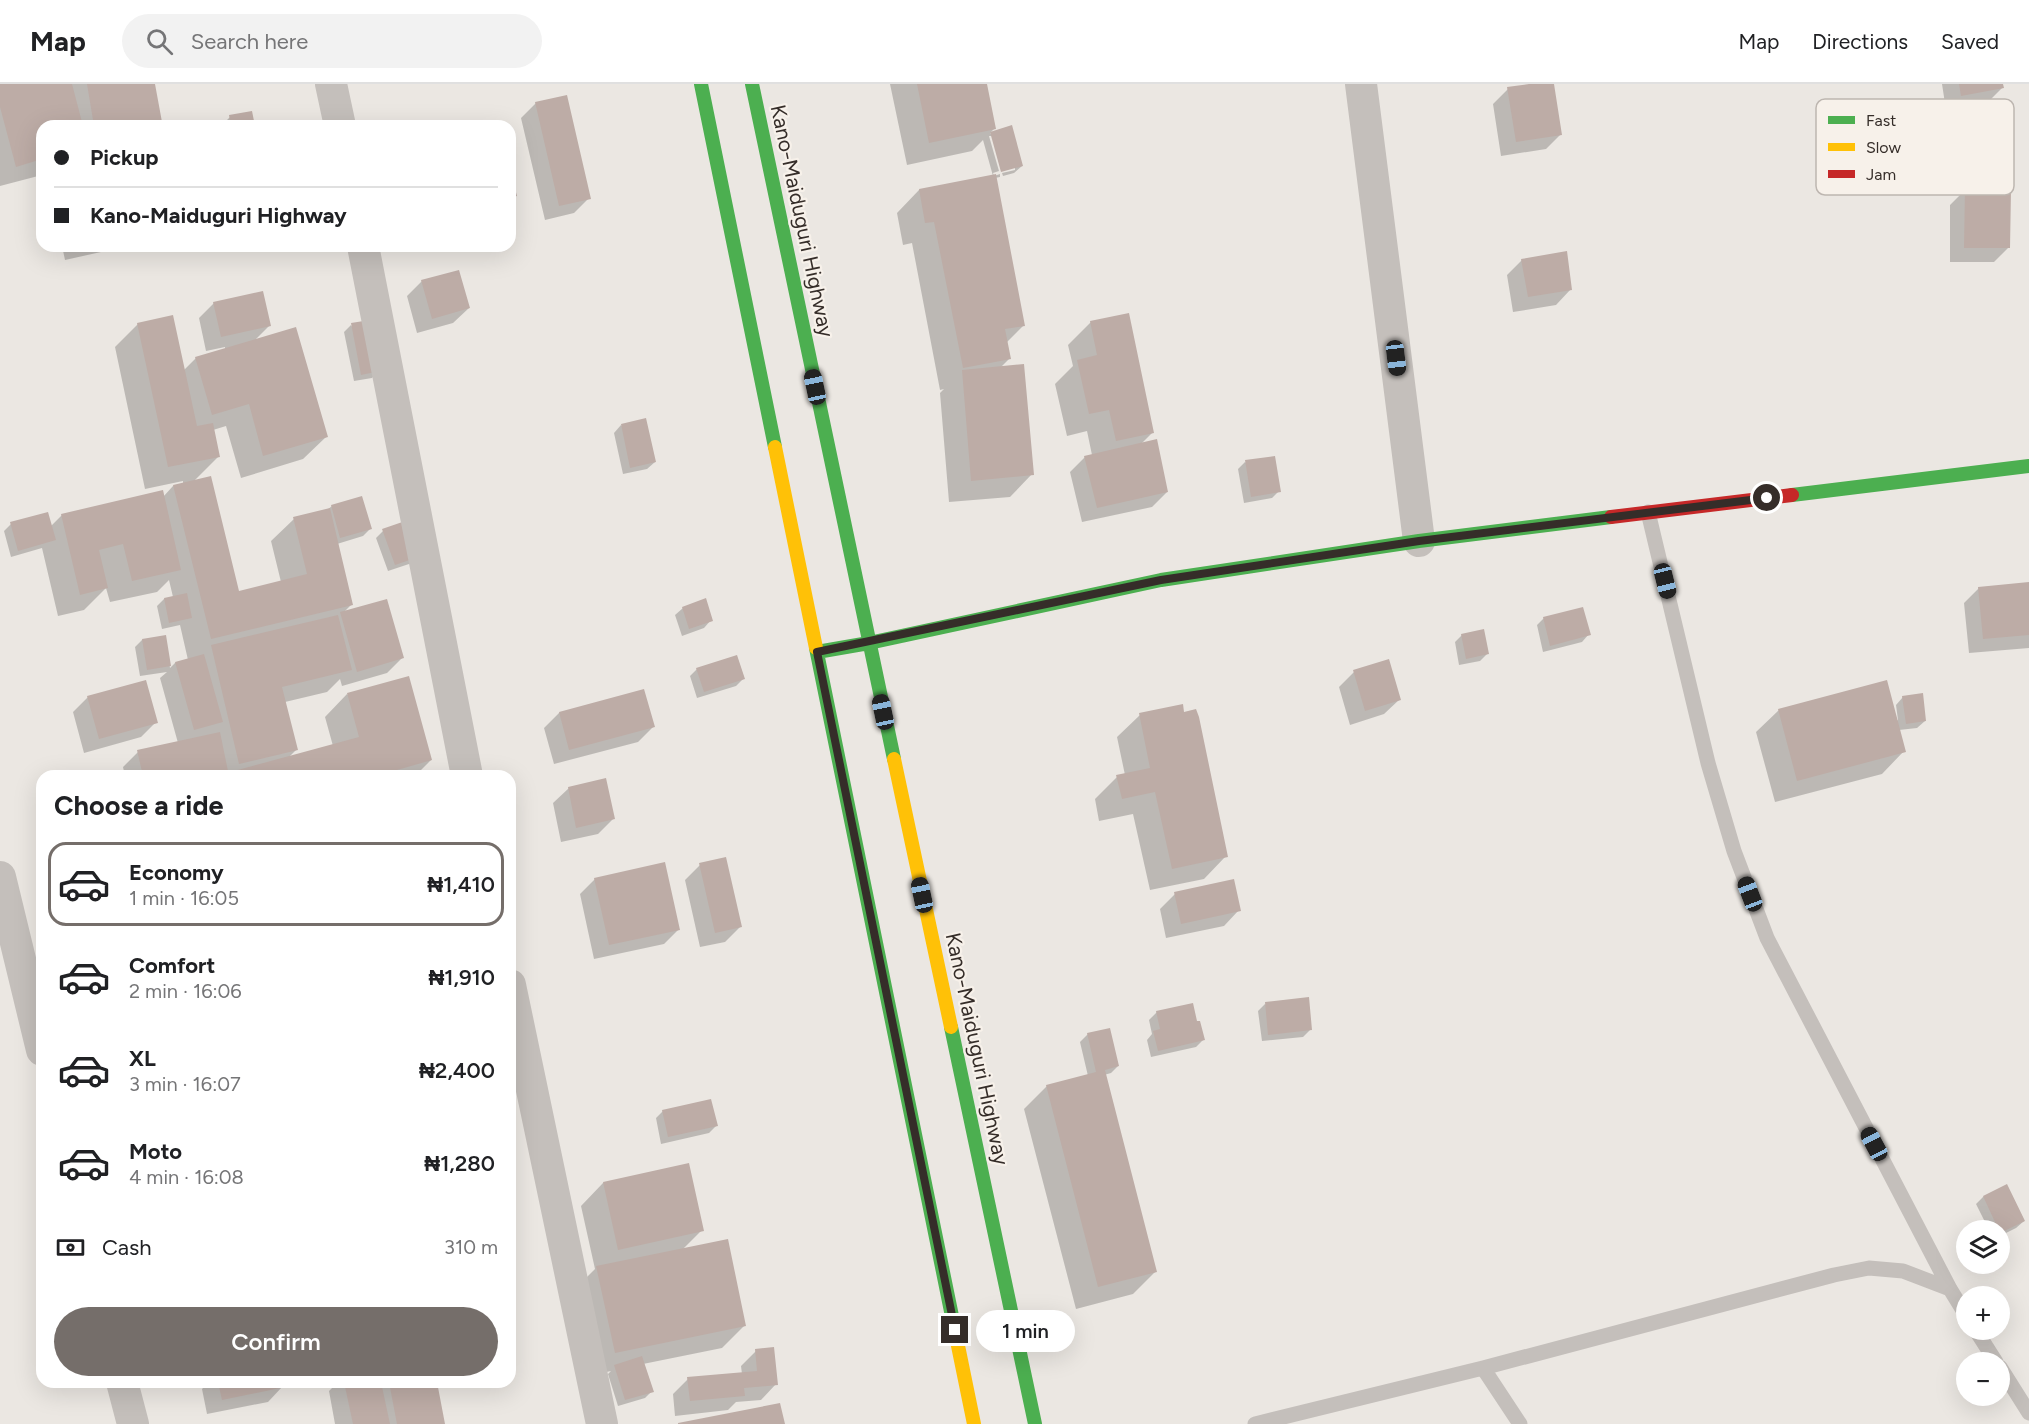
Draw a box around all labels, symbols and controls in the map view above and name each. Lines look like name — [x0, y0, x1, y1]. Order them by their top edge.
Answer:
search box — [122, 14, 542, 68]
text: Map — [30, 24, 86, 58]
icon: search — [143, 25, 176, 58]
text: Search here — [191, 28, 308, 55]
text: Map — [1738, 29, 1779, 54]
text: Directions — [1812, 29, 1908, 54]
text: Saved — [1941, 29, 1999, 54]
legend — [1816, 99, 2014, 195]
street label: Kano-Maiduguri Highway — [766, 102, 839, 339]
text: Fast — [1866, 111, 1896, 130]
text: Slow — [1866, 138, 1901, 157]
text: Pickup — [90, 144, 159, 171]
text: Jam — [1866, 165, 1896, 184]
text: Kano-Maiduguri Highway — [90, 202, 347, 229]
car — [1385, 339, 1407, 377]
car — [802, 368, 828, 406]
route start — [1753, 484, 1780, 511]
car — [1652, 561, 1678, 601]
car — [870, 693, 896, 731]
text: Choose a ride — [54, 789, 223, 822]
icon: car — [57, 857, 111, 911]
text: Economy — [129, 859, 224, 886]
text: ₦1,410 — [427, 871, 495, 898]
car — [1735, 874, 1765, 914]
car — [909, 876, 935, 914]
text: 1 min · 16:05 — [129, 886, 239, 910]
street label: Kano-Maiduguri Highway — [941, 930, 1014, 1167]
icon: car — [57, 950, 111, 1004]
text: Comfort — [129, 952, 215, 979]
text: ₦1,910 — [428, 964, 495, 991]
text: 2 min · 16:06 — [129, 979, 242, 1003]
icon: car — [57, 1043, 111, 1097]
text: XL — [129, 1045, 156, 1072]
text: ₦2,400 — [419, 1057, 495, 1084]
text: 3 min · 16:07 — [129, 1072, 241, 1096]
car — [1858, 1124, 1890, 1164]
icon: car — [57, 1136, 111, 1190]
text: Moto — [129, 1138, 182, 1165]
text: ₦1,280 — [424, 1150, 495, 1177]
text: 4 min · 16:08 — [129, 1165, 244, 1189]
map controls — [1956, 1220, 2010, 1406]
button: layers — [1956, 1220, 2010, 1274]
icon: cash — [54, 1231, 87, 1264]
text: Cash — [102, 1234, 152, 1261]
text: 310 m — [444, 1235, 498, 1259]
button: + — [1956, 1286, 2010, 1340]
button: Confirm — [54, 1307, 498, 1376]
callout: 1 min — [976, 1309, 1075, 1351]
route end — [941, 1316, 968, 1343]
text: 1 min — [1002, 1319, 1049, 1343]
button: − — [1956, 1352, 2010, 1406]

